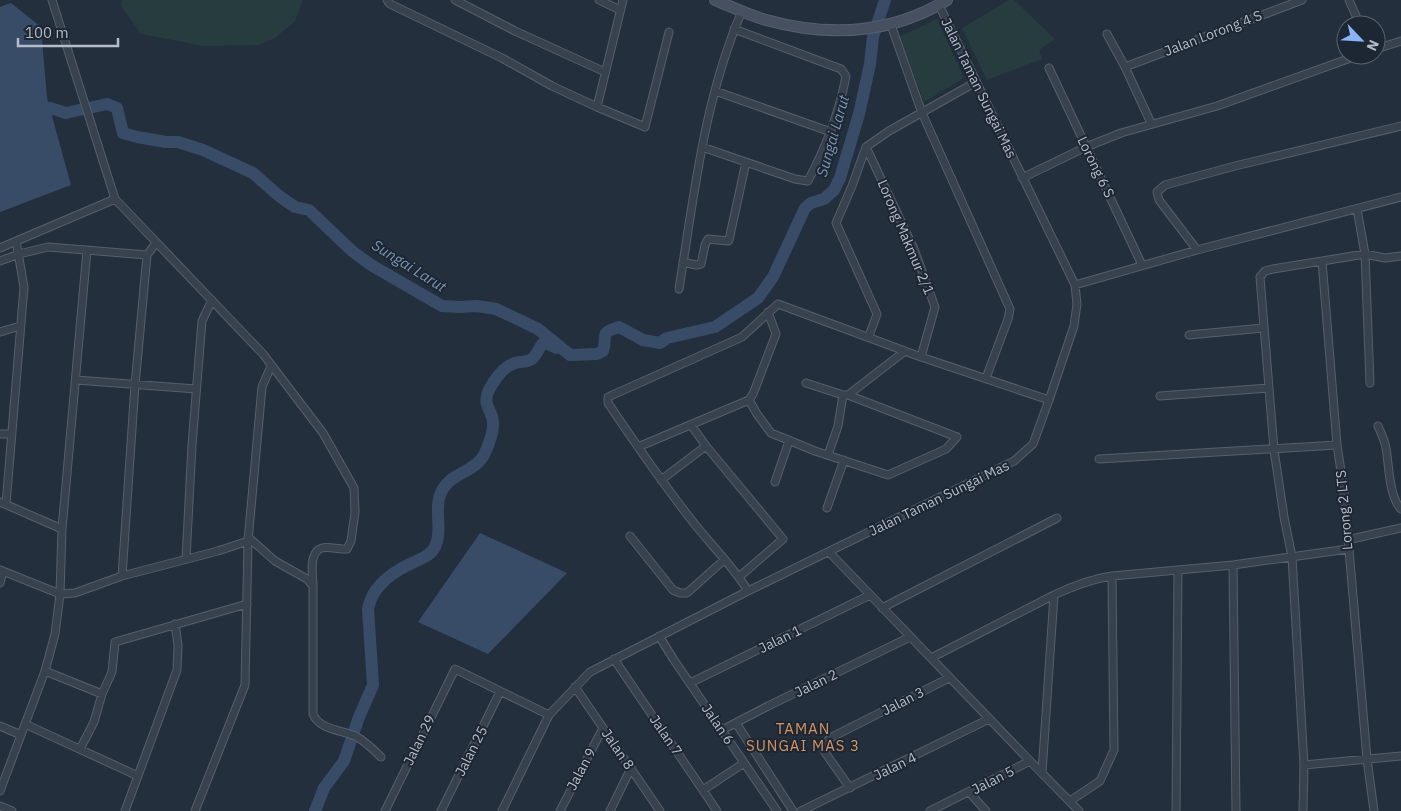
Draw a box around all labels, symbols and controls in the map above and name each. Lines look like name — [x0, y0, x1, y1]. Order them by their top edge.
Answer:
street label: Jalan Lorong 4 S — [1162, 6, 1264, 60]
scale bar — [18, 15, 118, 47]
street label: Jalan Taman Sungai Mas — [937, 15, 1021, 161]
north arrow — [1336, 15, 1386, 65]
text: 100 m — [25, 23, 69, 42]
text: N — [1362, 37, 1383, 54]
water label: Sungai Larut — [812, 92, 854, 179]
street label: Lorong 6 S — [1073, 133, 1119, 201]
street label: Lorong Makmur 2/1 — [874, 177, 938, 297]
water label: Sungai Larut — [369, 235, 451, 296]
street label: Jalan Taman Sungai Mas — [866, 456, 1012, 540]
street label: Lorong 2 LTS — [1332, 469, 1356, 551]
street label: Jalan 1 — [756, 621, 804, 657]
street label: Jalan 2 — [792, 665, 840, 701]
street label: Jalan 3 — [879, 683, 927, 719]
street label: Jalan 6 — [698, 700, 738, 748]
street label: Jalan 7 — [646, 711, 686, 759]
street label: Jalan 29 — [399, 712, 439, 768]
district label: TAMAN SUNGAI MAS 3 — [746, 719, 860, 755]
street label: Jalan 25 — [451, 723, 491, 779]
street label: Jalan 8 — [598, 725, 638, 773]
street label: Jalan 9 — [562, 745, 600, 793]
street label: Jalan 4 — [871, 748, 919, 784]
street label: Jalan 5 — [969, 762, 1017, 798]

